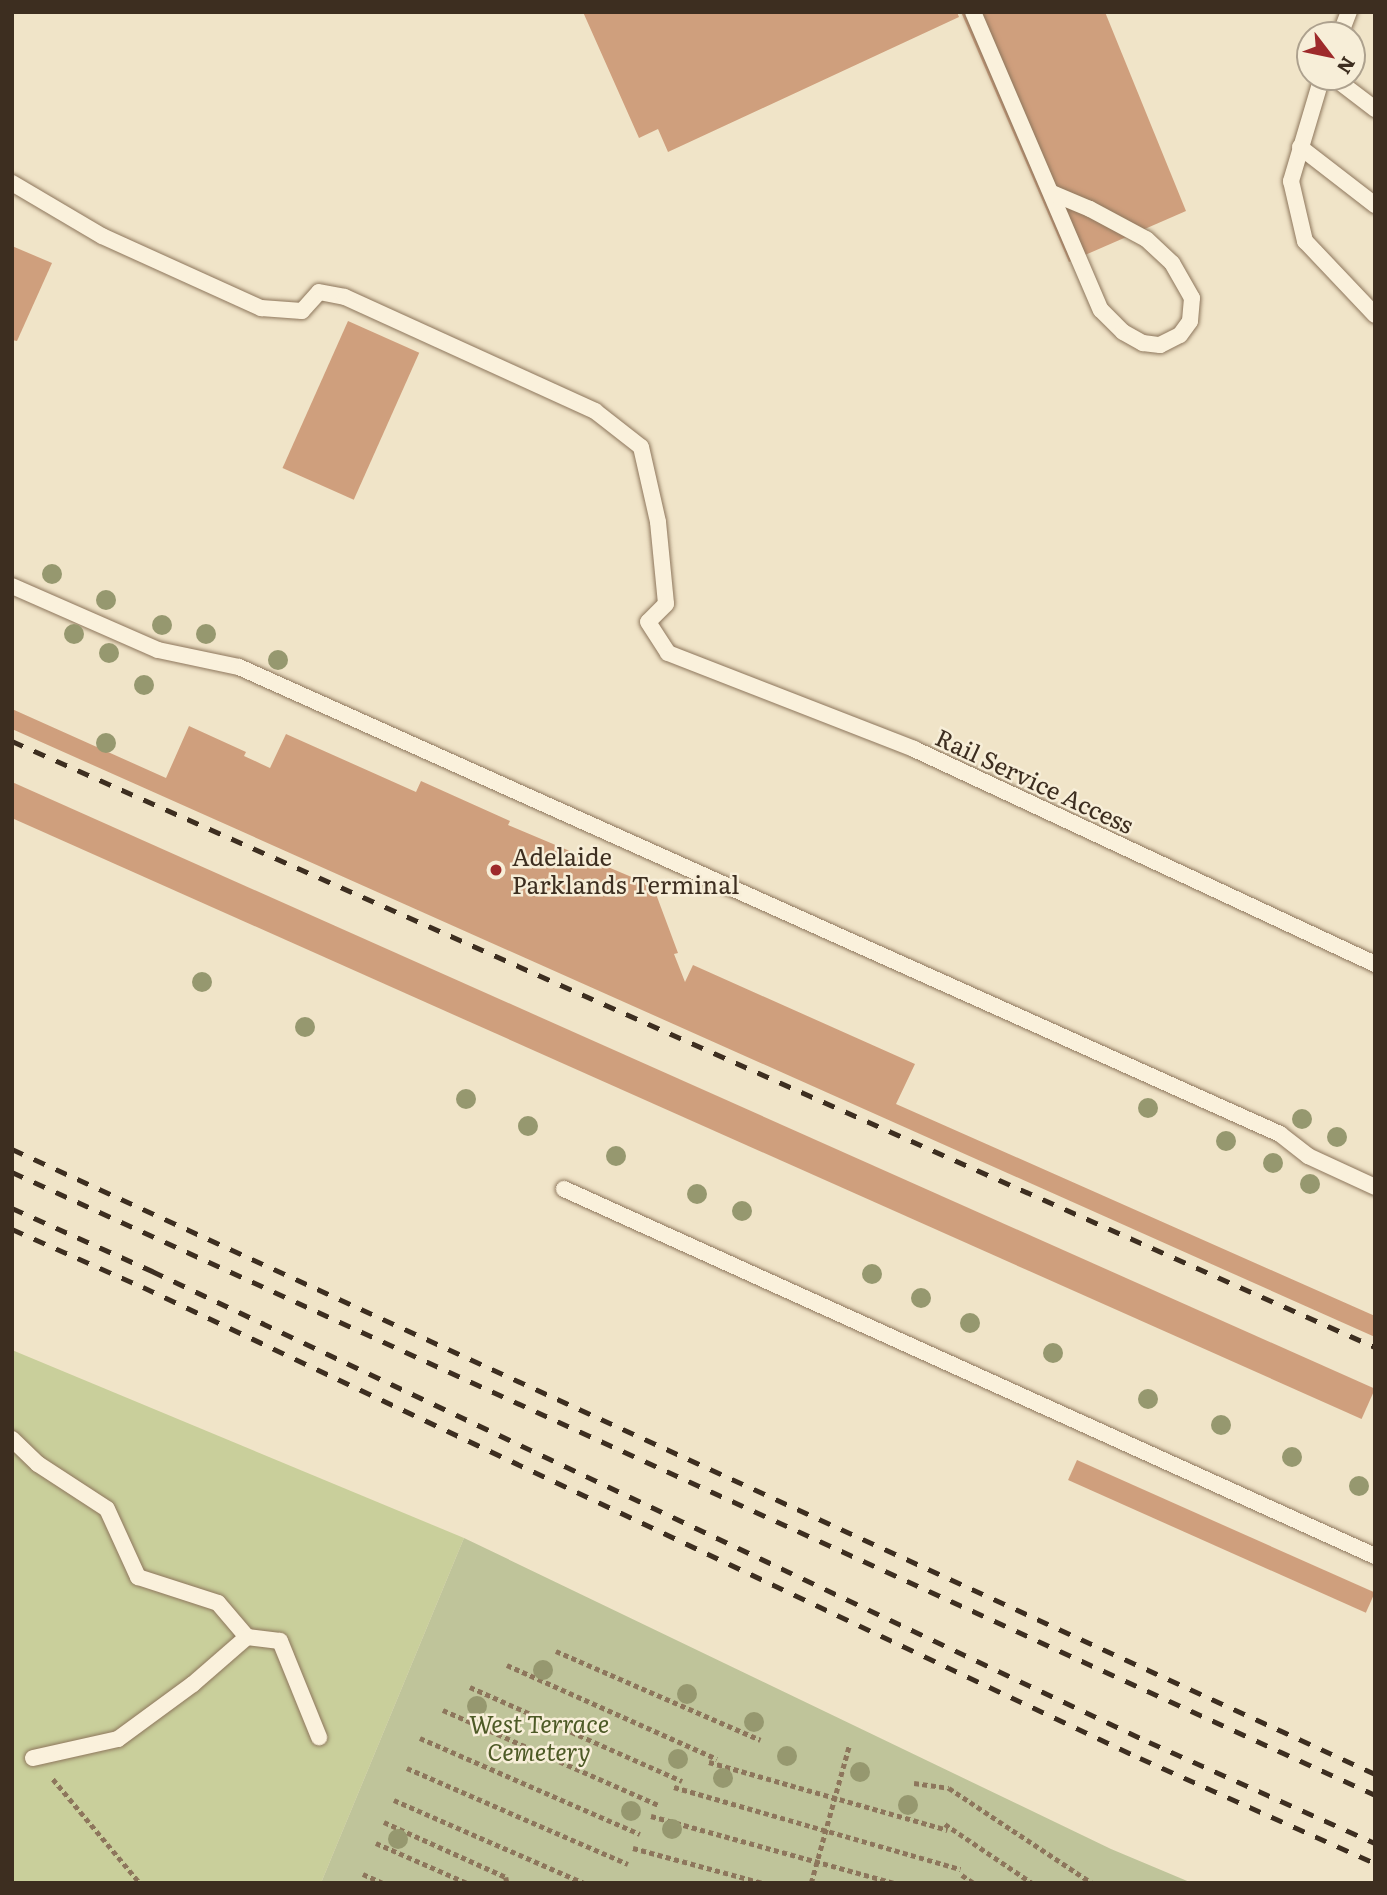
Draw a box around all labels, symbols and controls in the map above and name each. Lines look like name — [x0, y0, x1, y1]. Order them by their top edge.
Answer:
north arrow — [1296, 21, 1366, 91]
text: N — [1331, 52, 1363, 80]
street label: Rail Service Access — [931, 722, 1139, 838]
place label: Adelaide Parklands Terminal — [512, 842, 739, 898]
marker: Adelaide Parklands Terminal — [486, 860, 506, 880]
park label: West Terrace Cemetery — [469, 1709, 609, 1765]

